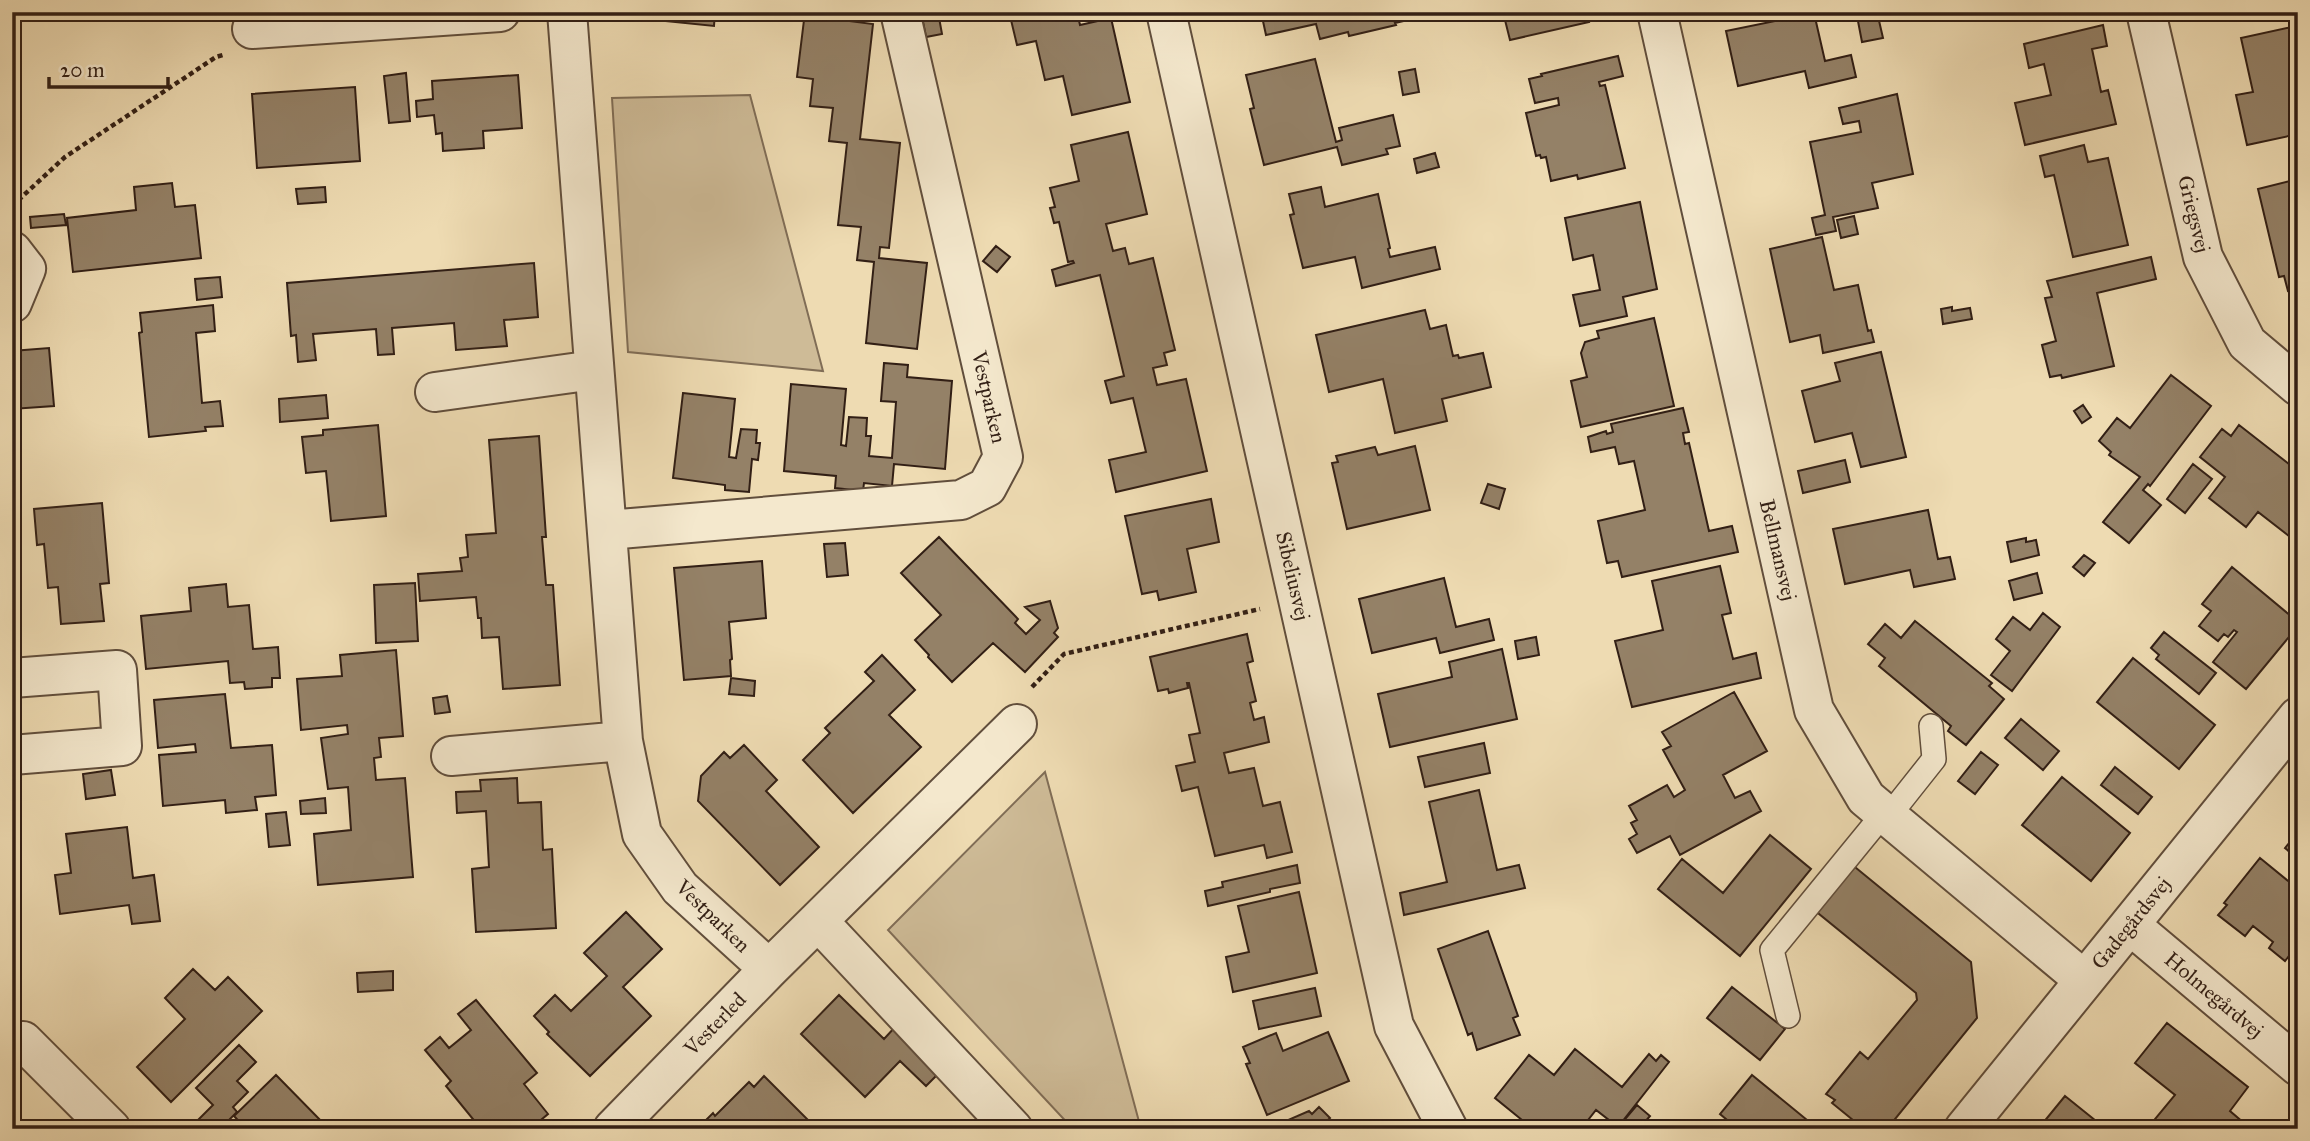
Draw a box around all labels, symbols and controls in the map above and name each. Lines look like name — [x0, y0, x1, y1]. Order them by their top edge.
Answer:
scale bar — [49, 46, 168, 90]
text: 20 m — [60, 57, 105, 83]
street label: Griegsvej — [2172, 173, 2216, 255]
street label: Vestparken — [966, 347, 1012, 446]
street label: Bellmansvej — [1754, 497, 1802, 603]
street label: Sibeliusvej — [1270, 529, 1316, 623]
street label: Gadegårdsvej — [2086, 871, 2176, 975]
street label: Vestparken — [670, 873, 756, 958]
street label: Holmegårdvej — [2159, 946, 2269, 1044]
street label: Vesterled — [678, 986, 752, 1062]

